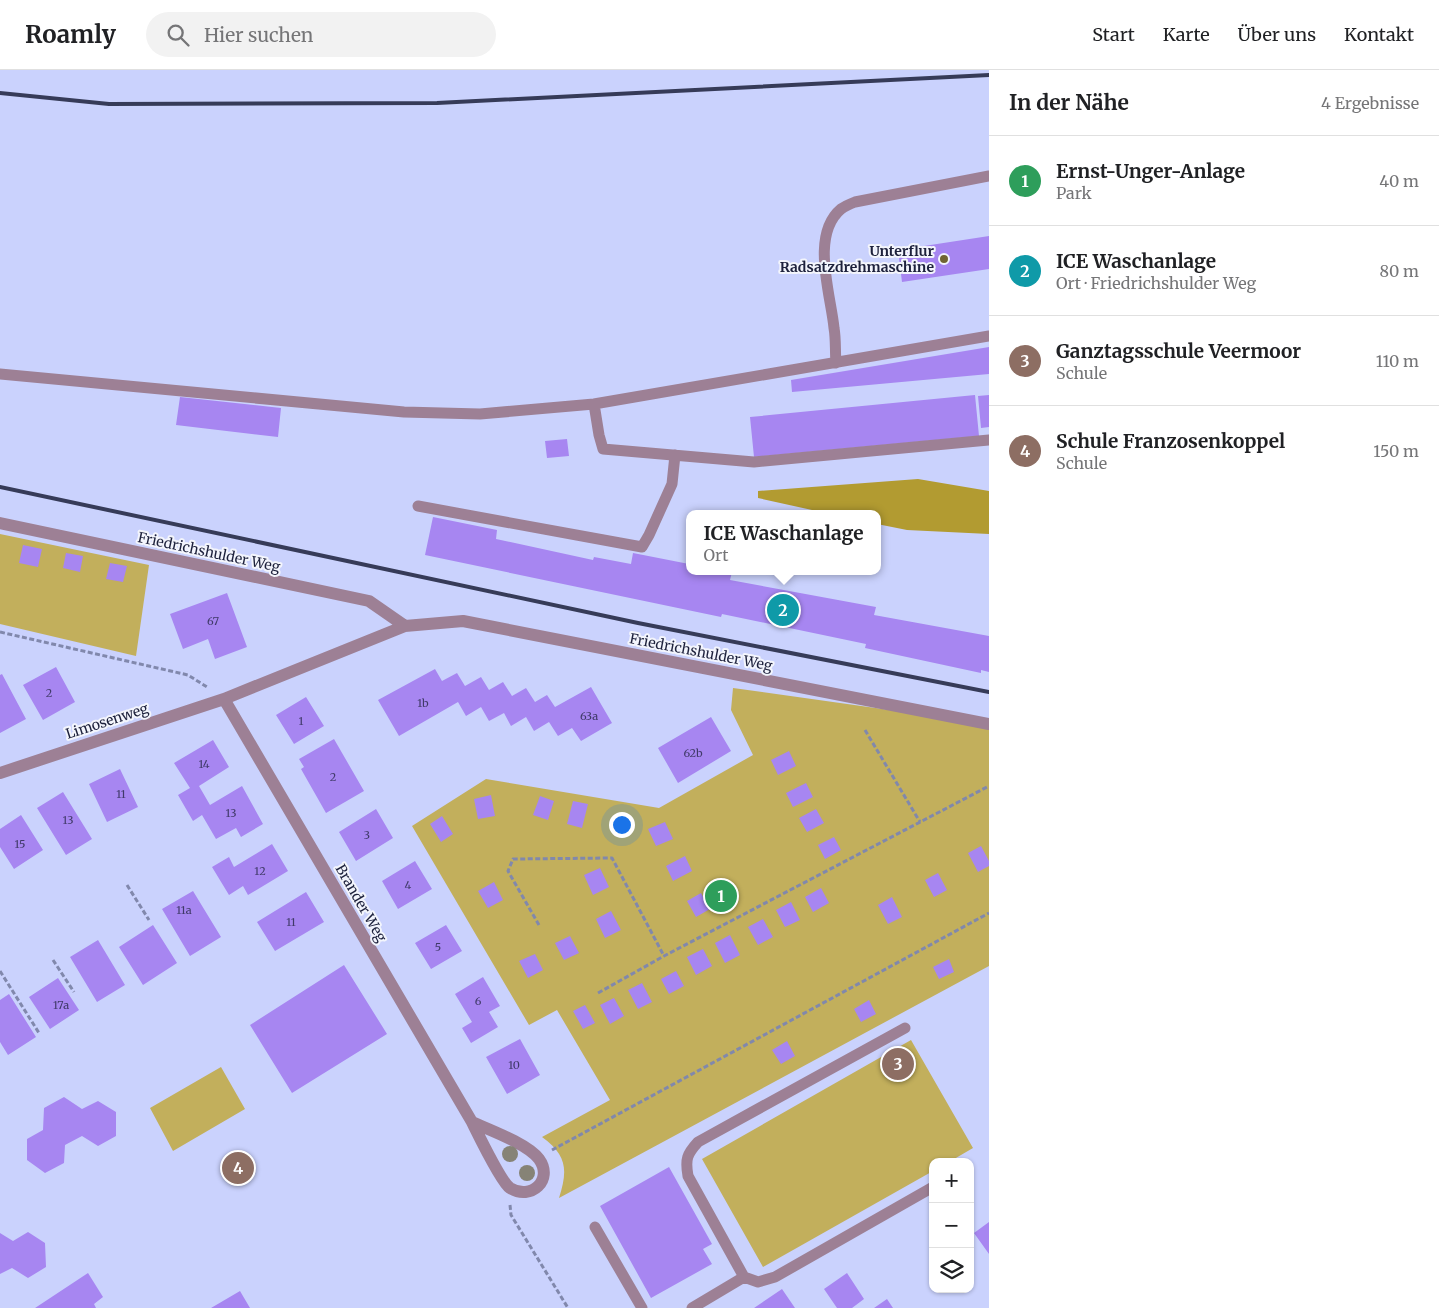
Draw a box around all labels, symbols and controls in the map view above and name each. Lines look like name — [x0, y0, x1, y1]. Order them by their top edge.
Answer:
search box — [146, 12, 496, 57]
text: Roamly — [25, 19, 116, 50]
icon: search — [164, 21, 192, 49]
text: Hier suchen — [204, 23, 313, 47]
text: Start — [1092, 23, 1135, 46]
text: Karte — [1163, 23, 1210, 46]
text: Über uns — [1238, 23, 1316, 46]
text: Kontakt — [1344, 23, 1414, 46]
text: In der Nähe — [1009, 89, 1129, 116]
text: 4 Ergebnisse — [1321, 93, 1419, 113]
text: Ernst-Unger-Anlage — [1056, 159, 1245, 183]
text: 1 — [1021, 171, 1029, 191]
text: 40 m — [1379, 171, 1419, 191]
text: Park — [1056, 183, 1092, 203]
place label: Unterflur Radsatzdrehmaschine — [780, 242, 934, 276]
text: ICE Waschanlage — [1056, 249, 1216, 273]
marker: Unterflur Radsatzdrehmaschine — [938, 253, 950, 265]
text: 2 — [1020, 261, 1030, 281]
text: 80 m — [1380, 261, 1419, 281]
text: Ort · Friedrichshulder Weg — [1056, 273, 1256, 293]
text: Ganztagsschule Veermoor — [1056, 339, 1301, 363]
text: 3 — [1020, 351, 1030, 371]
text: 110 m — [1376, 351, 1419, 371]
text: Schule — [1056, 363, 1107, 383]
text: Schule Franzosenkoppel — [1056, 429, 1285, 453]
text: 4 — [1020, 441, 1030, 461]
text: 150 m — [1373, 441, 1419, 461]
text: Schule — [1056, 453, 1107, 473]
popup — [686, 510, 881, 575]
text: ICE Waschanlage — [703, 521, 864, 545]
street label: Friedrichshulder Weg — [136, 528, 282, 576]
text: Ort — [703, 545, 729, 565]
pin: 2 — [767, 591, 799, 629]
house number: 67 — [207, 614, 219, 628]
street label: Friedrichshulder Weg — [628, 629, 774, 675]
house number: 2 — [46, 686, 52, 700]
house number: 1b — [417, 696, 429, 710]
street label: Limosenweg — [63, 699, 151, 743]
house number: 63a — [580, 709, 598, 723]
house number: 1 — [299, 714, 304, 728]
house number: 62b — [683, 746, 703, 760]
house number: 14 — [198, 757, 210, 771]
house number: 2 — [330, 770, 336, 784]
house number: 11 — [116, 787, 126, 801]
house number: 13 — [226, 806, 236, 820]
your location — [609, 812, 635, 838]
house number: 13 — [63, 813, 73, 827]
house number: 3 — [364, 828, 370, 842]
house number: 15 — [14, 837, 26, 851]
street label: Brander Weg — [331, 861, 391, 946]
house number: 12 — [254, 864, 266, 878]
pin: 1 — [705, 877, 737, 915]
house number: 4 — [405, 878, 412, 892]
house number: 11a — [176, 903, 192, 917]
house number: 11 — [286, 915, 296, 929]
house number: 5 — [435, 940, 441, 954]
house number: 6 — [475, 994, 482, 1008]
house number: 17a — [53, 998, 69, 1012]
pin: 3 — [882, 1045, 914, 1083]
house number: 10 — [508, 1058, 520, 1072]
pin: 4 — [222, 1149, 254, 1187]
map controls — [929, 1158, 974, 1293]
button: + — [929, 1158, 974, 1203]
button: − — [929, 1203, 974, 1248]
button: layers — [929, 1248, 974, 1293]

